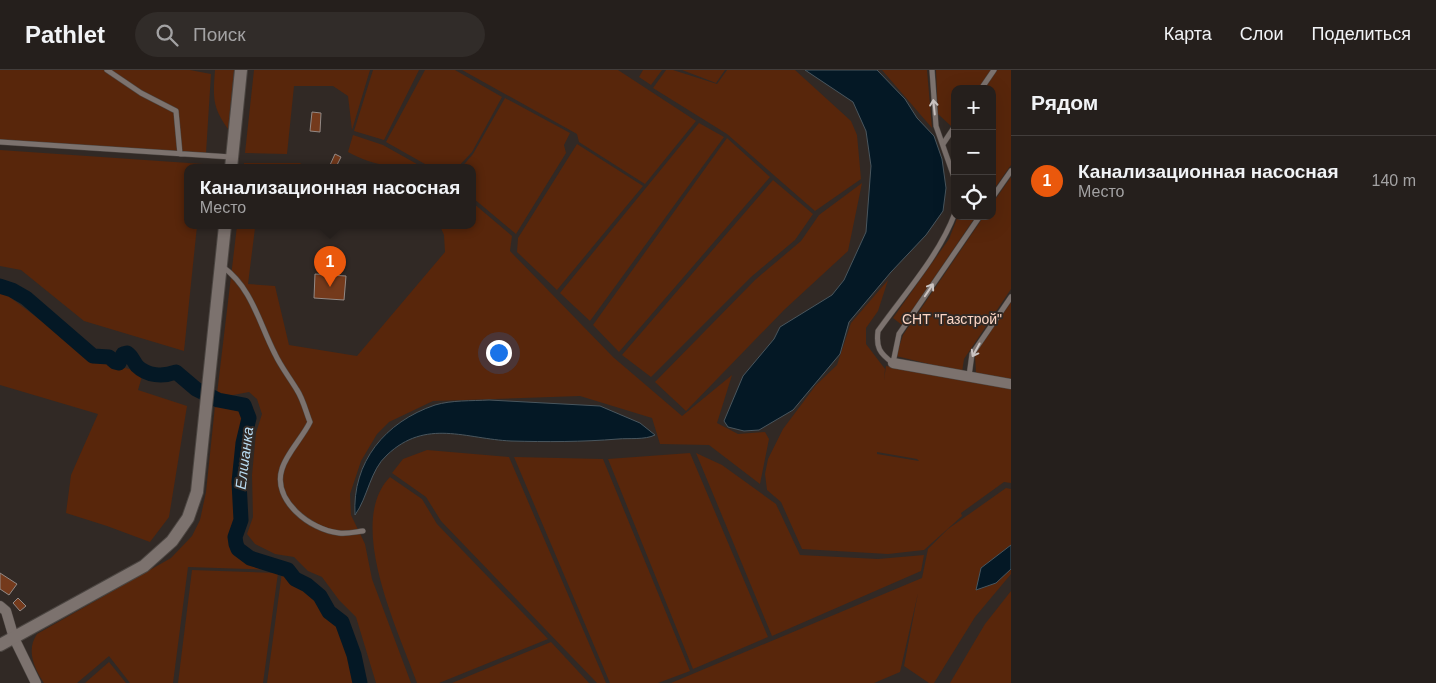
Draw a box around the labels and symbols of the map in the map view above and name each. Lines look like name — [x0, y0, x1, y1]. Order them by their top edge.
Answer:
one-way arrow — [929, 100, 939, 116]
pin: 1 — [314, 246, 346, 287]
one-way arrow — [924, 283, 934, 297]
park label: СНТ "Газстрой" — [902, 311, 1002, 327]
your location — [486, 340, 512, 366]
one-way arrow — [970, 342, 980, 356]
water label: Елшанка — [232, 426, 256, 490]

